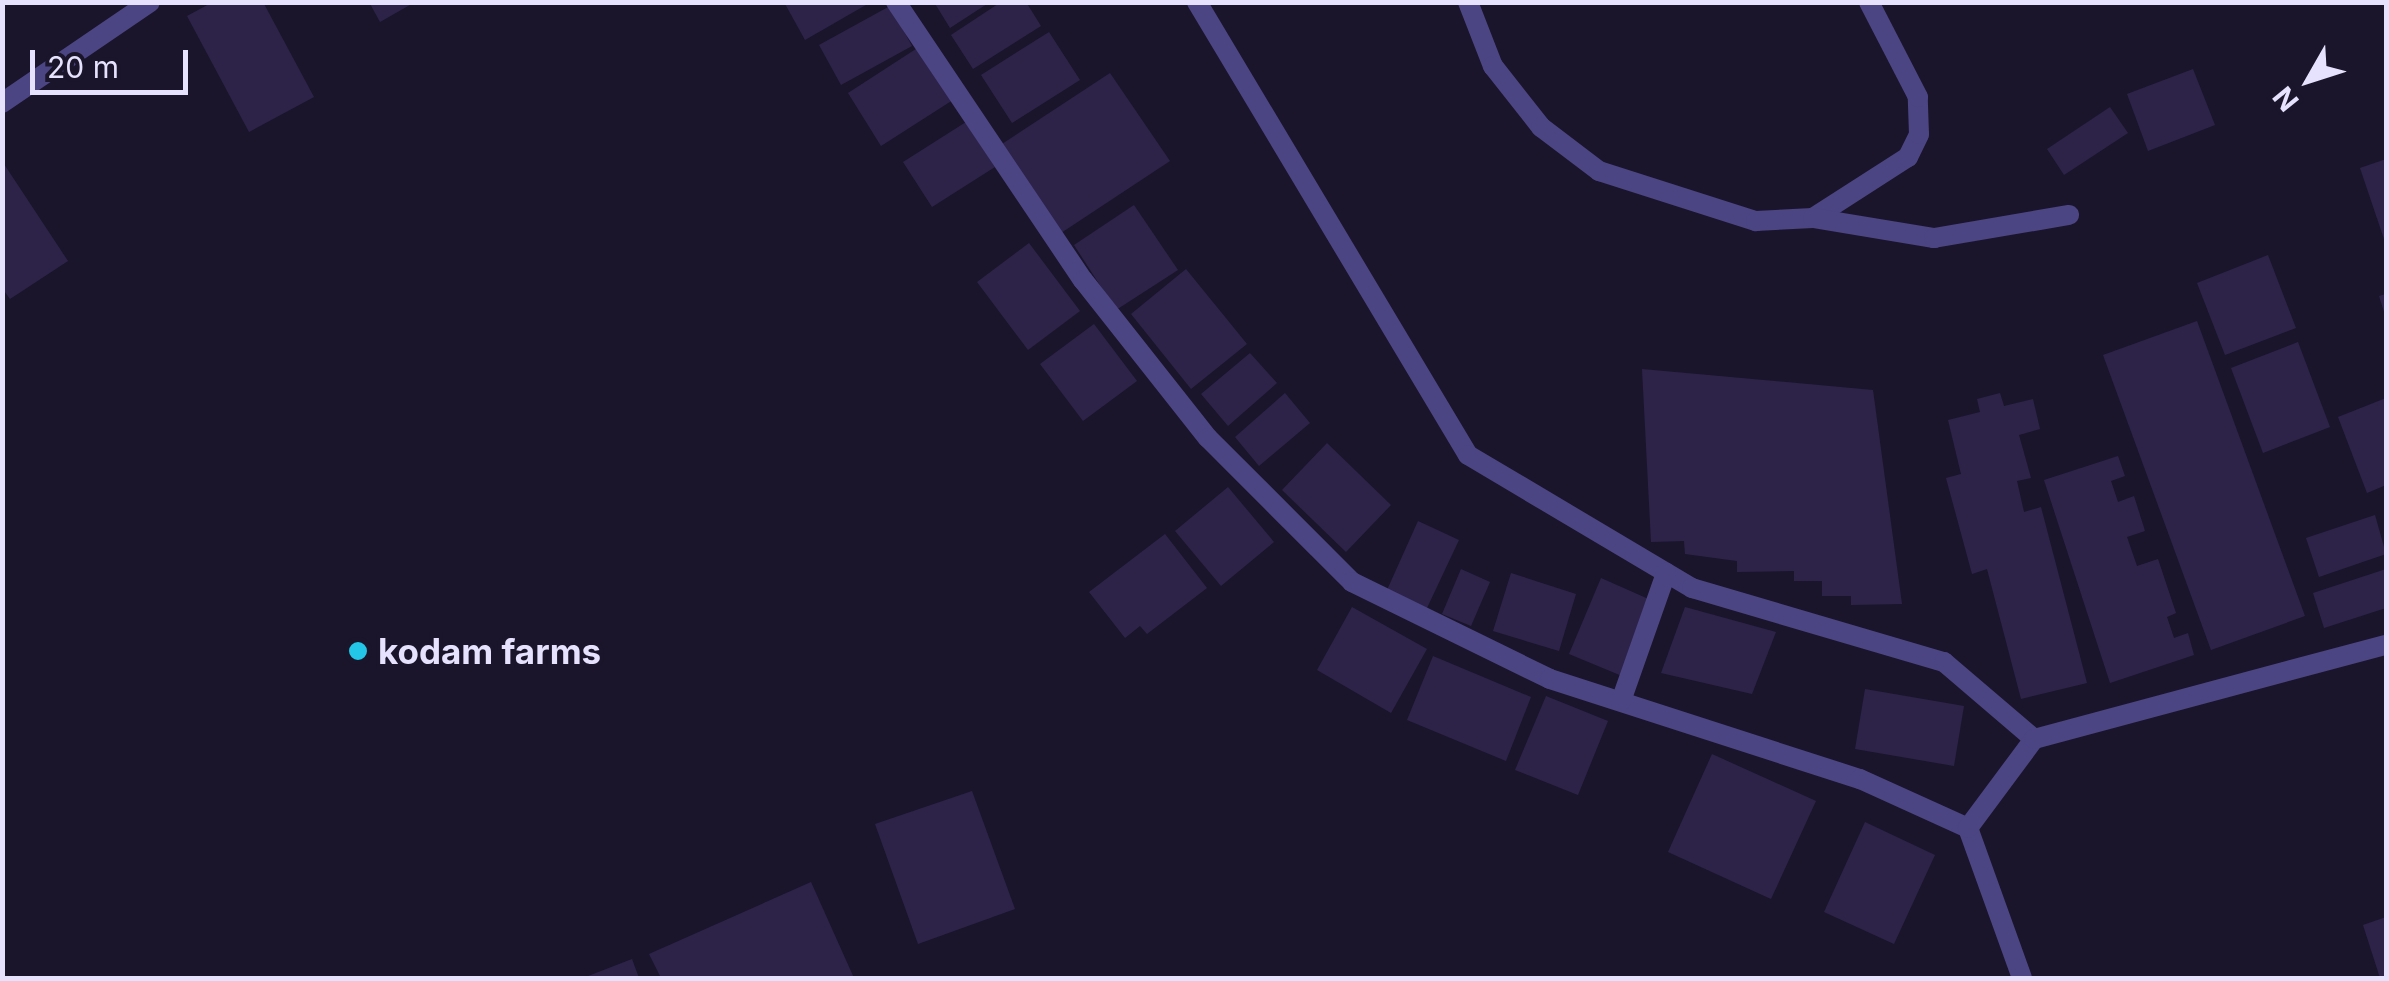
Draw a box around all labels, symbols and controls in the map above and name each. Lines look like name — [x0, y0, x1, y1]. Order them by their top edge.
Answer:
scale bar — [35, 30, 192, 92]
north arrow — [2259, 30, 2359, 130]
text: 20 m — [47, 49, 119, 85]
text: N — [2266, 80, 2306, 118]
place label: kodam farms — [378, 630, 601, 672]
marker: kodam farms — [347, 640, 369, 662]

